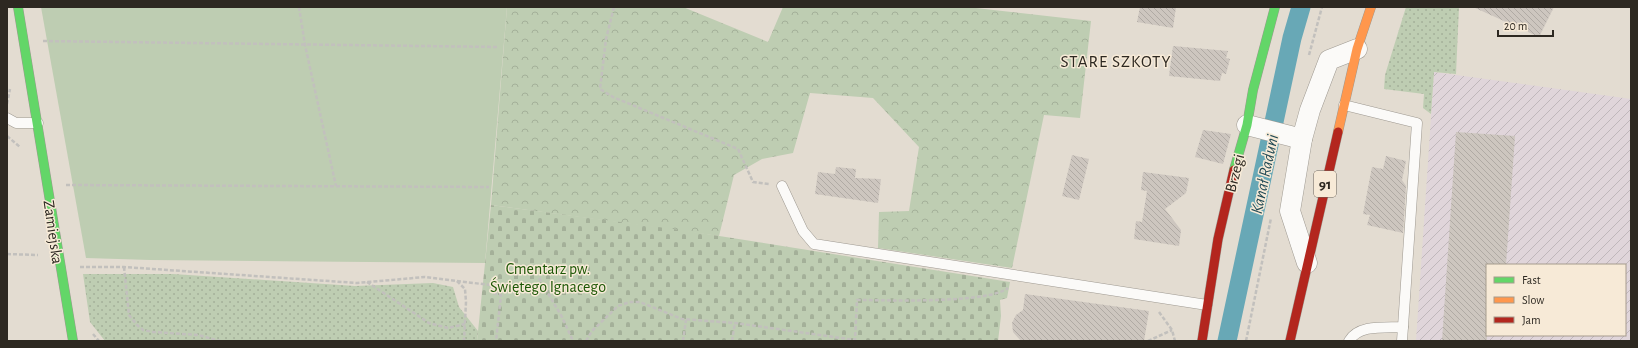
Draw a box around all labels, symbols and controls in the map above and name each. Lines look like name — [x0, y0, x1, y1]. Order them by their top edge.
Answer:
scale bar — [1498, 12, 1553, 38]
text: 20 m — [1504, 20, 1527, 32]
district label: STARE SZKOTY — [1061, 53, 1171, 70]
water label: Kanał Raduni — [1248, 132, 1281, 215]
street label: Brzegi — [1223, 152, 1247, 194]
road number: 91 — [1314, 171, 1336, 197]
street label: Zamiejska — [40, 199, 65, 265]
park label: Cmentarz pw. Świętego Ignacego — [490, 261, 606, 295]
legend — [1486, 264, 1626, 336]
text: Fast — [1522, 274, 1541, 286]
text: Slow — [1522, 294, 1544, 306]
text: Jam — [1522, 314, 1541, 326]

